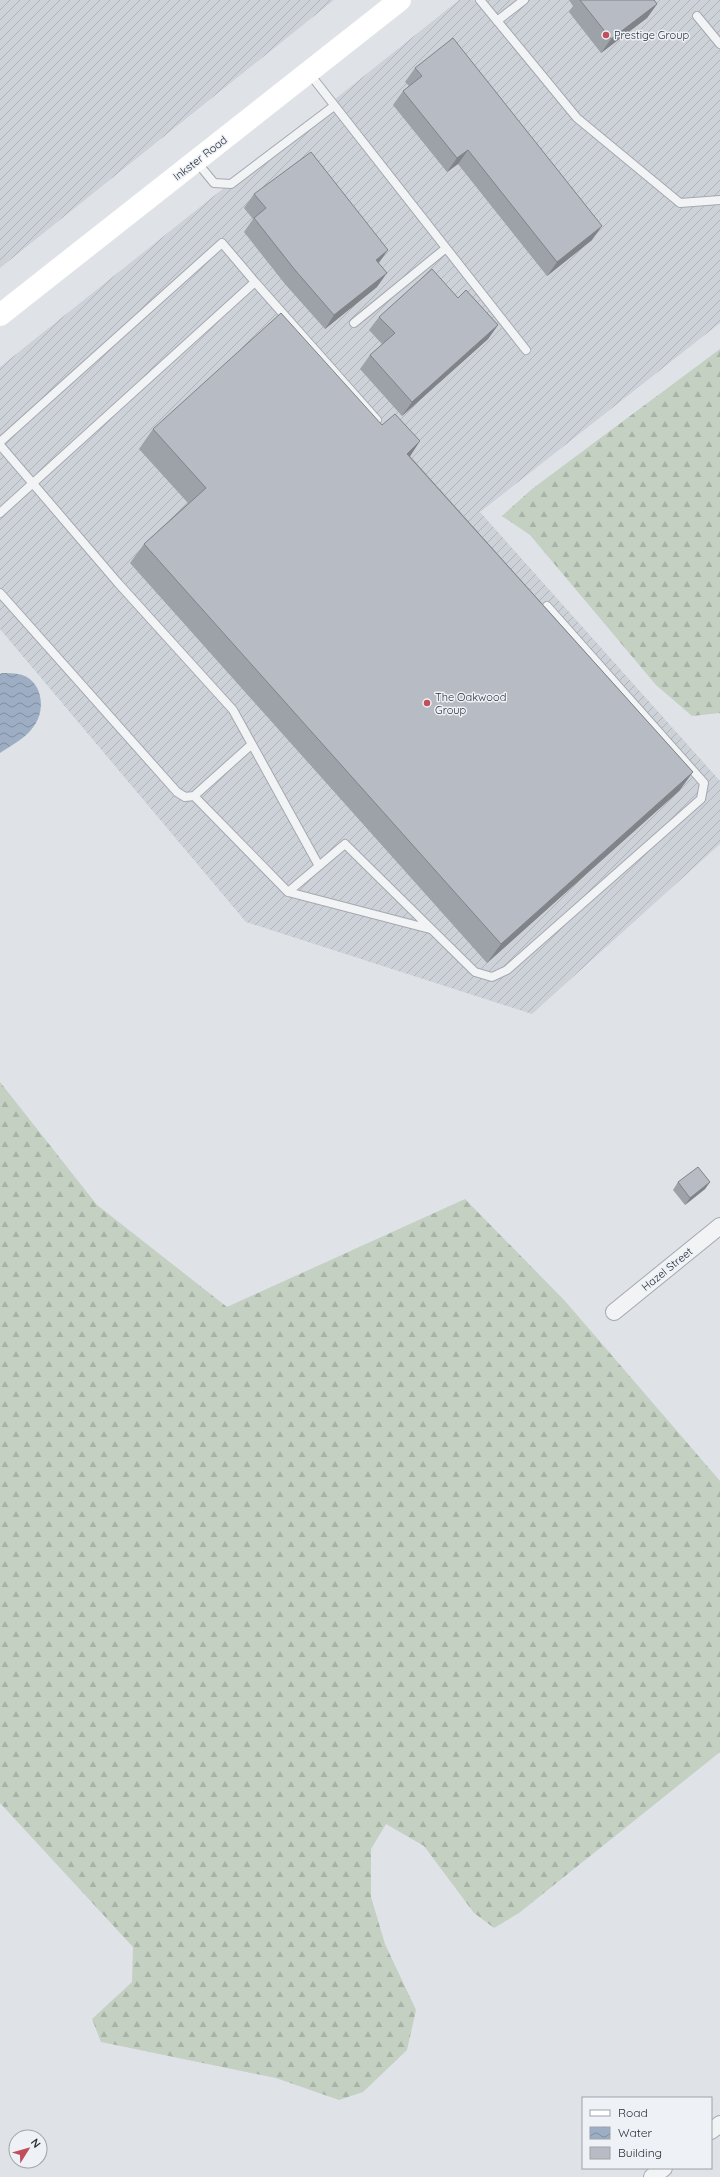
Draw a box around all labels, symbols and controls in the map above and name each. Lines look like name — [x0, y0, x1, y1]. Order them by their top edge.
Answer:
place label: Prestige Group — [614, 28, 689, 42]
marker: Prestige Group — [601, 30, 611, 40]
street label: Inkster Road — [170, 133, 230, 183]
place label: The Oakwood Group — [435, 690, 506, 717]
marker: The Oakwood Group — [422, 698, 432, 708]
street label: Hazel Street — [639, 1244, 696, 1294]
legend — [582, 2097, 712, 2169]
text: Road — [618, 2105, 648, 2120]
text: Water — [618, 2125, 653, 2140]
north arrow — [8, 2129, 48, 2169]
text: N — [28, 2136, 44, 2150]
text: Building — [618, 2145, 662, 2160]

